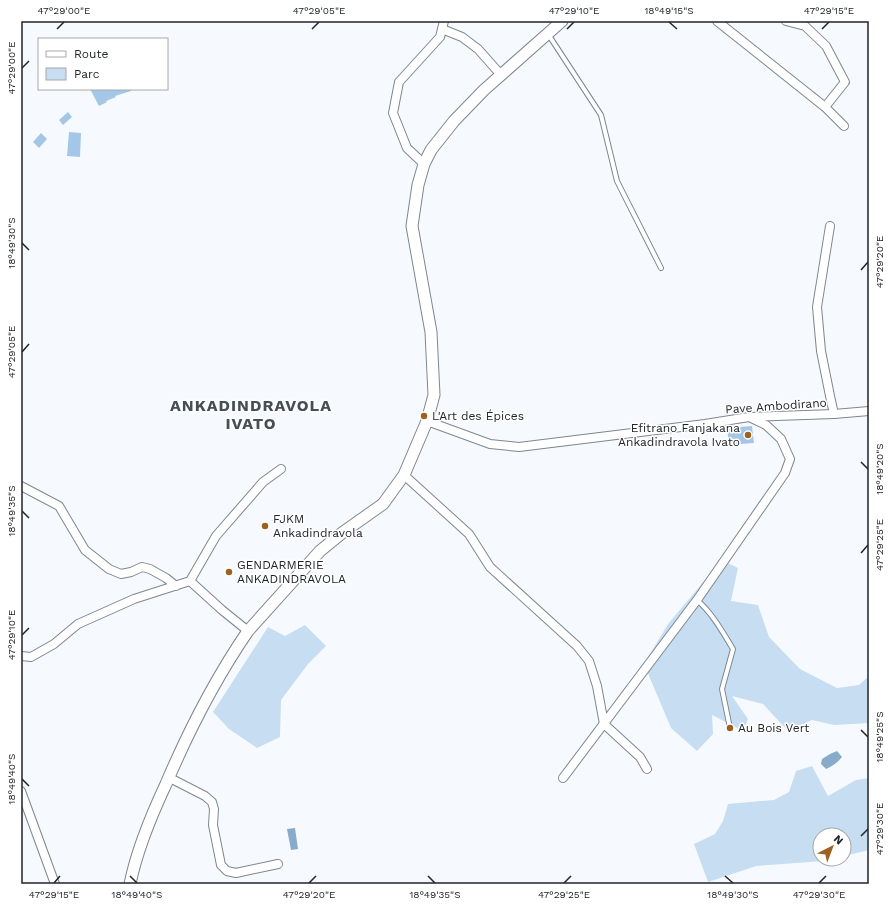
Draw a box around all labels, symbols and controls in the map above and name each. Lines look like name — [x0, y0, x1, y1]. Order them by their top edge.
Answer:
text: 47°29'00"E — [37, 5, 91, 16]
text: 47°29'05"E — [293, 5, 345, 16]
text: 47°29'10"E — [549, 5, 599, 16]
text: 18°49'15"S — [644, 5, 694, 16]
text: 47°29'15"E — [804, 5, 854, 16]
legend — [38, 38, 168, 90]
text: 47°29'00"E — [6, 41, 17, 95]
text: Route — [74, 47, 108, 61]
text: Parc — [74, 67, 100, 81]
text: 18°49'30"S — [6, 217, 17, 269]
text: 47°29'20"E — [874, 236, 885, 288]
text: 47°29'05"E — [6, 326, 17, 378]
street label: Pave Ambodirano — [725, 395, 827, 417]
district label: ANKADINDRAVOLA IVATO — [170, 396, 332, 433]
place label: L'Art des Épices — [432, 409, 524, 423]
marker: L'Art des Épices — [419, 411, 429, 421]
place label: Efitrano Fanjakana Ankadindravola Ivato — [618, 421, 740, 449]
marker: Efitrano Fanjakana Ankadindravola Ivato — [743, 430, 753, 440]
text: 18°49'20"S — [874, 443, 885, 495]
text: 18°49'35"S — [6, 485, 17, 537]
place label: FJKM Ankadindravola — [273, 512, 363, 540]
text: 47°29'25"E — [874, 519, 885, 571]
marker: FJKM Ankadindravola — [260, 521, 270, 531]
place label: GENDARMERIE ANKADINDRAVOLA — [237, 558, 346, 586]
marker: GENDARMERIE ANKADINDRAVOLA — [224, 567, 234, 577]
text: 47°29'10"E — [6, 610, 17, 660]
text: 18°49'25"S — [874, 711, 885, 763]
place label: Au Bois Vert — [738, 721, 809, 735]
marker: Au Bois Vert — [725, 723, 735, 733]
text: 18°49'40"S — [6, 754, 17, 804]
text: 47°29'30"E — [874, 803, 885, 855]
north arrow — [812, 827, 852, 867]
text: N — [831, 832, 846, 847]
text: 47°29'15"E — [29, 889, 79, 900]
text: 18°49'40"S — [112, 889, 162, 900]
text: 47°29'20"E — [283, 889, 335, 900]
text: 18°49'35"S — [409, 889, 461, 900]
text: 47°29'25"E — [538, 889, 590, 900]
text: 18°49'30"S — [707, 889, 759, 900]
text: 47°29'30"E — [793, 889, 845, 900]

